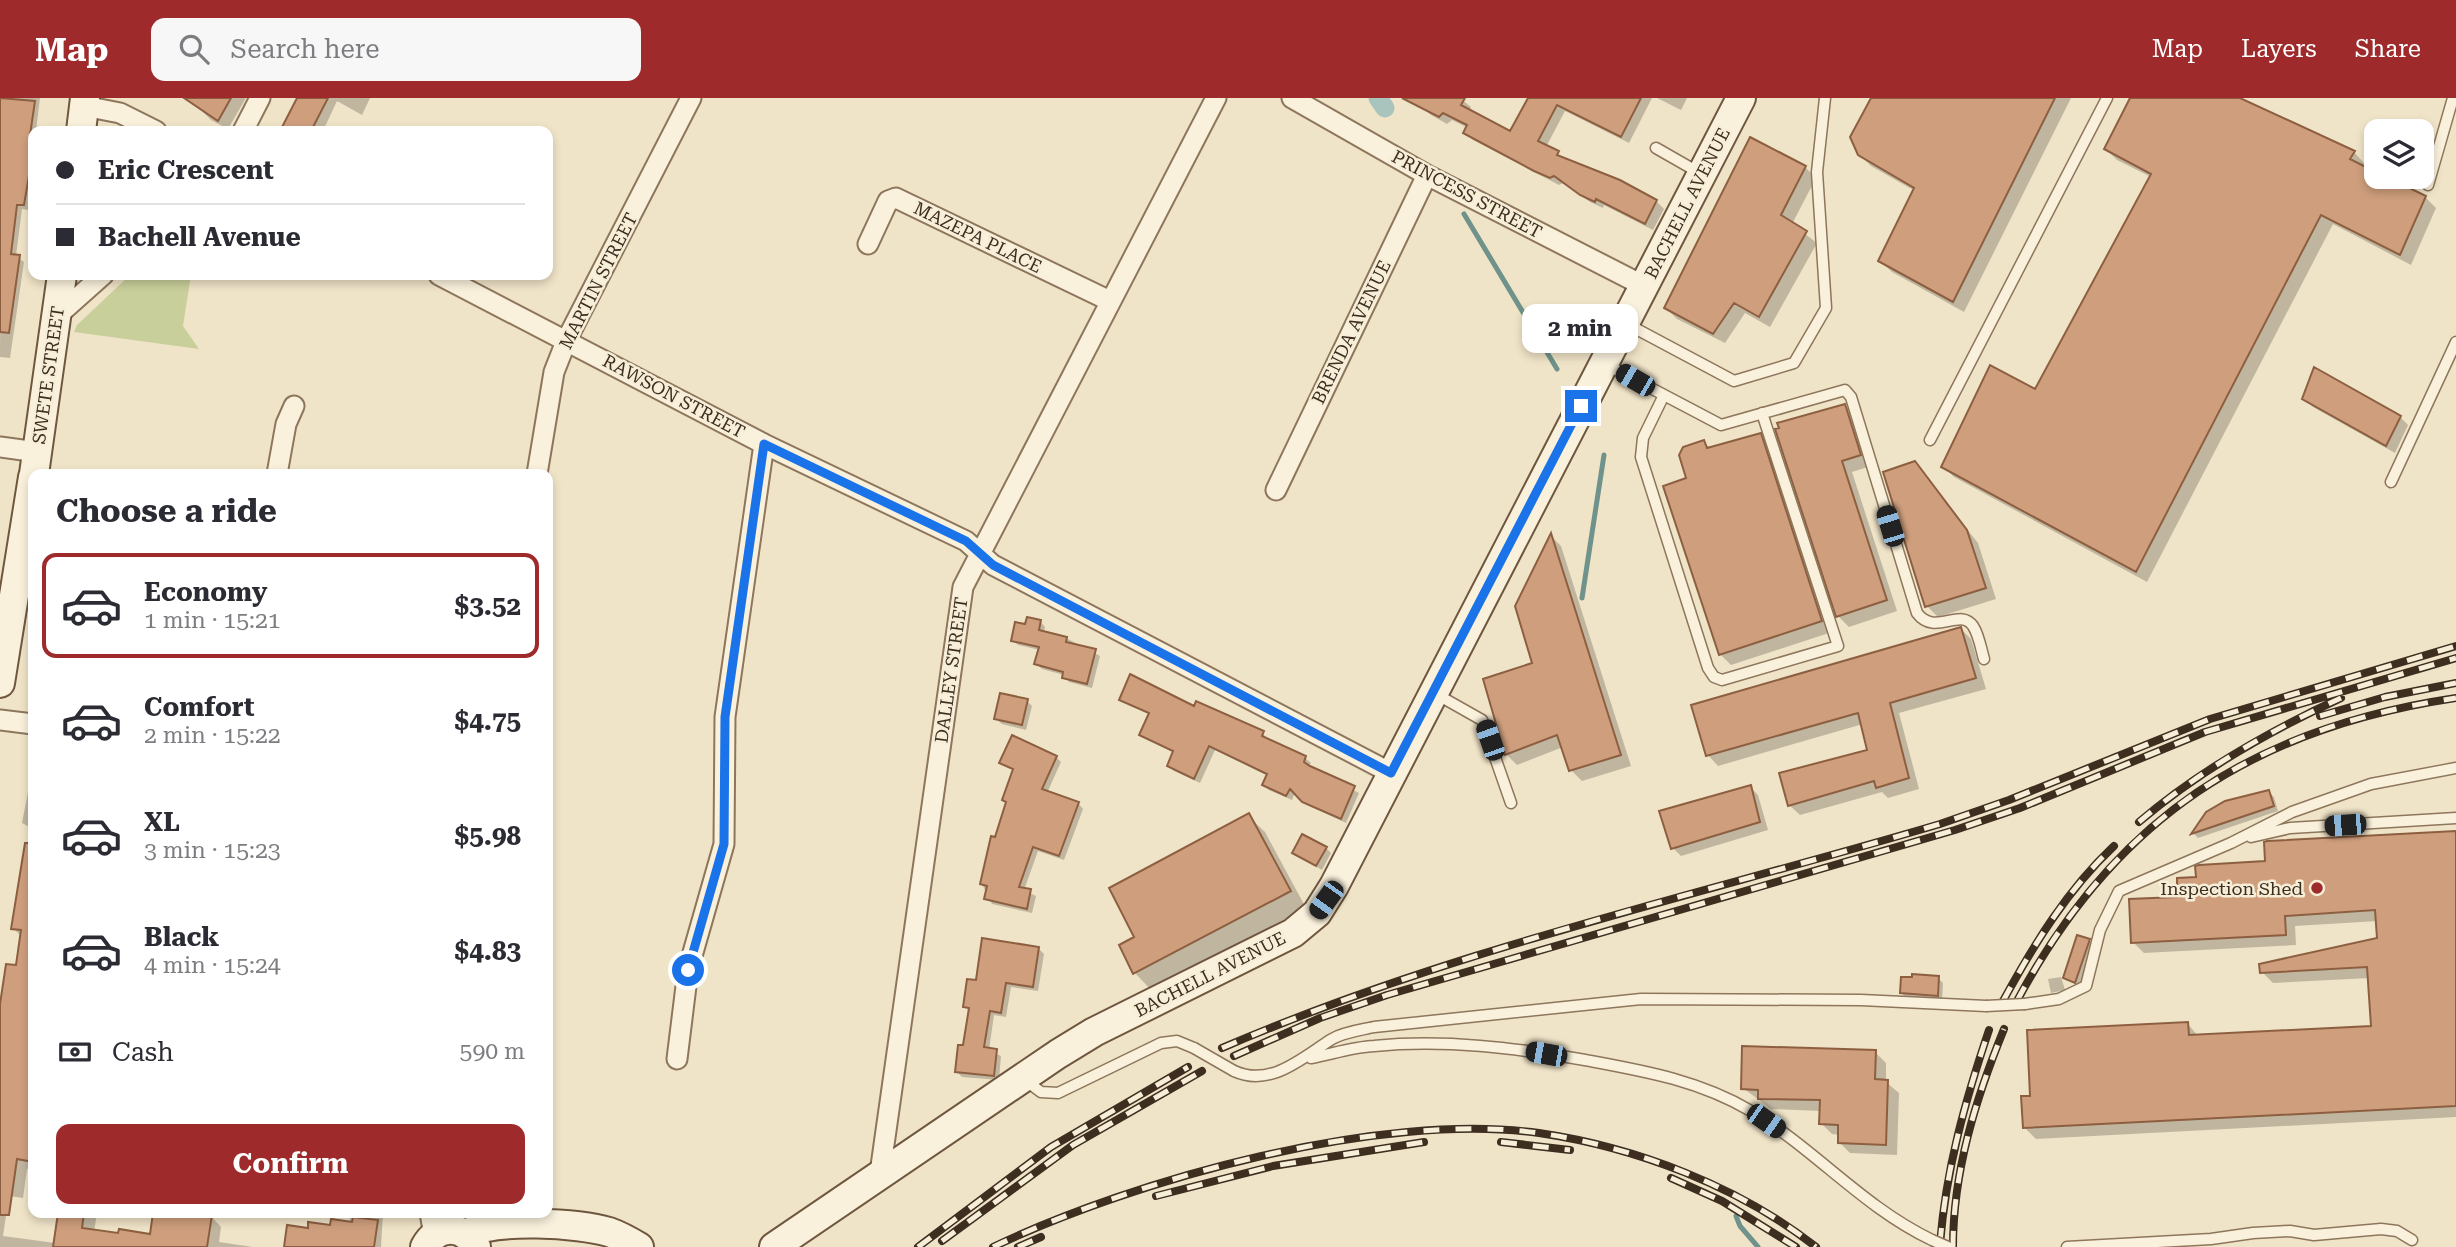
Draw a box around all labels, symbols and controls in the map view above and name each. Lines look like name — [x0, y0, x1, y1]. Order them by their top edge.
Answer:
search box — [151, 18, 641, 81]
text: Map — [35, 30, 109, 69]
icon: search — [175, 30, 213, 68]
text: Search here — [231, 34, 380, 64]
text: Map — [2152, 35, 2203, 63]
text: Layers — [2241, 35, 2317, 63]
text: Share — [2355, 35, 2421, 63]
map controls — [2364, 119, 2434, 189]
button: layers — [2364, 119, 2434, 189]
street label: BACHELL AVENUE — [1640, 124, 1734, 282]
street label: PRINCESS STREET — [1388, 146, 1546, 242]
text: Eric Crescent — [98, 155, 274, 185]
street label: MAZEPA PLACE — [911, 197, 1045, 277]
street label: MARTIN STREET — [555, 209, 641, 353]
text: Bachell Avenue — [98, 222, 301, 252]
street label: BRENDA AVENUE — [1307, 257, 1395, 407]
callout: 2 min — [1523, 304, 1639, 354]
street label: SWETE STREET — [28, 305, 68, 445]
text: 2 min — [1548, 315, 1612, 342]
street label: RAWSON STREET — [599, 350, 749, 442]
car — [1612, 360, 1659, 400]
route end — [1565, 390, 1597, 422]
text: Choose a ride — [56, 492, 277, 530]
car — [1874, 503, 1907, 549]
icon: car — [60, 574, 123, 637]
text: Economy — [144, 577, 267, 607]
text: $3.52 — [455, 591, 521, 621]
street label: DALLEY STREET — [930, 596, 972, 744]
text: 1 min · 15:21 — [144, 607, 281, 634]
icon: car — [60, 689, 123, 752]
text: Comfort — [144, 692, 254, 722]
text: $4.75 — [455, 706, 521, 736]
car — [1474, 717, 1507, 763]
text: 2 min · 15:22 — [144, 722, 281, 749]
icon: car — [60, 804, 123, 867]
text: XL — [144, 807, 180, 837]
car — [2324, 813, 2367, 837]
text: $5.98 — [455, 821, 521, 851]
text: 3 min · 15:23 — [144, 837, 281, 864]
car — [1306, 877, 1347, 923]
place label: Inspection Shed — [2160, 878, 2303, 899]
marker: Inspection Shed — [2309, 880, 2325, 896]
icon: car — [60, 919, 123, 982]
text: Black — [144, 922, 219, 952]
street label: BACHELL AVENUE — [1131, 927, 1289, 1021]
text: $4.83 — [455, 936, 521, 966]
text: 4 min · 15:24 — [144, 952, 281, 979]
route start — [672, 954, 704, 986]
icon: cash — [56, 1033, 94, 1071]
text: Cash — [112, 1037, 174, 1067]
text: 590 m — [460, 1038, 525, 1065]
car — [1524, 1040, 1569, 1068]
car — [1743, 1100, 1790, 1142]
button: Confirm — [56, 1124, 525, 1204]

